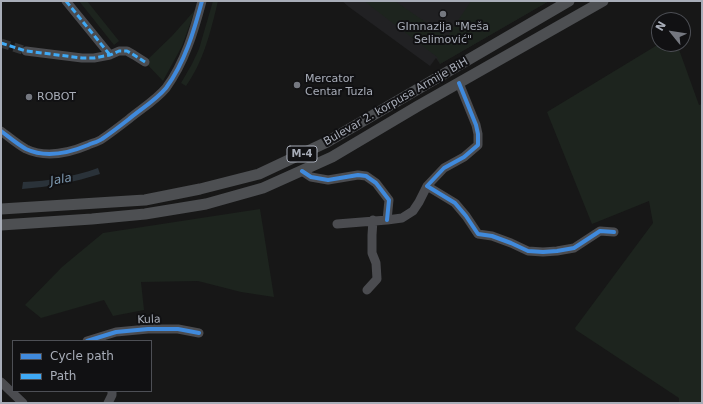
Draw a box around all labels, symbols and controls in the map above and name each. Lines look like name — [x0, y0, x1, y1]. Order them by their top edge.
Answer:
marker: GImnazija "Meša Selimović" — [438, 9, 448, 19]
north arrow — [651, 12, 691, 52]
text: N — [653, 19, 669, 33]
place label: GImnazija "Meša Selimović" — [397, 20, 489, 46]
street label: Bulevar 2. korpusa Armije BiH — [321, 55, 471, 149]
place label: Mercator Centar Tuzla — [305, 72, 373, 98]
marker: Mercator Centar Tuzla — [292, 80, 302, 90]
place label: ROBOT — [37, 90, 76, 104]
marker: ROBOT — [24, 92, 34, 102]
road number: M-4 — [287, 146, 317, 162]
water label: Jala — [49, 171, 73, 189]
street label: Kula — [137, 313, 161, 327]
legend — [12, 340, 152, 392]
text: Cycle path — [50, 349, 114, 363]
text: Path — [50, 369, 76, 383]

